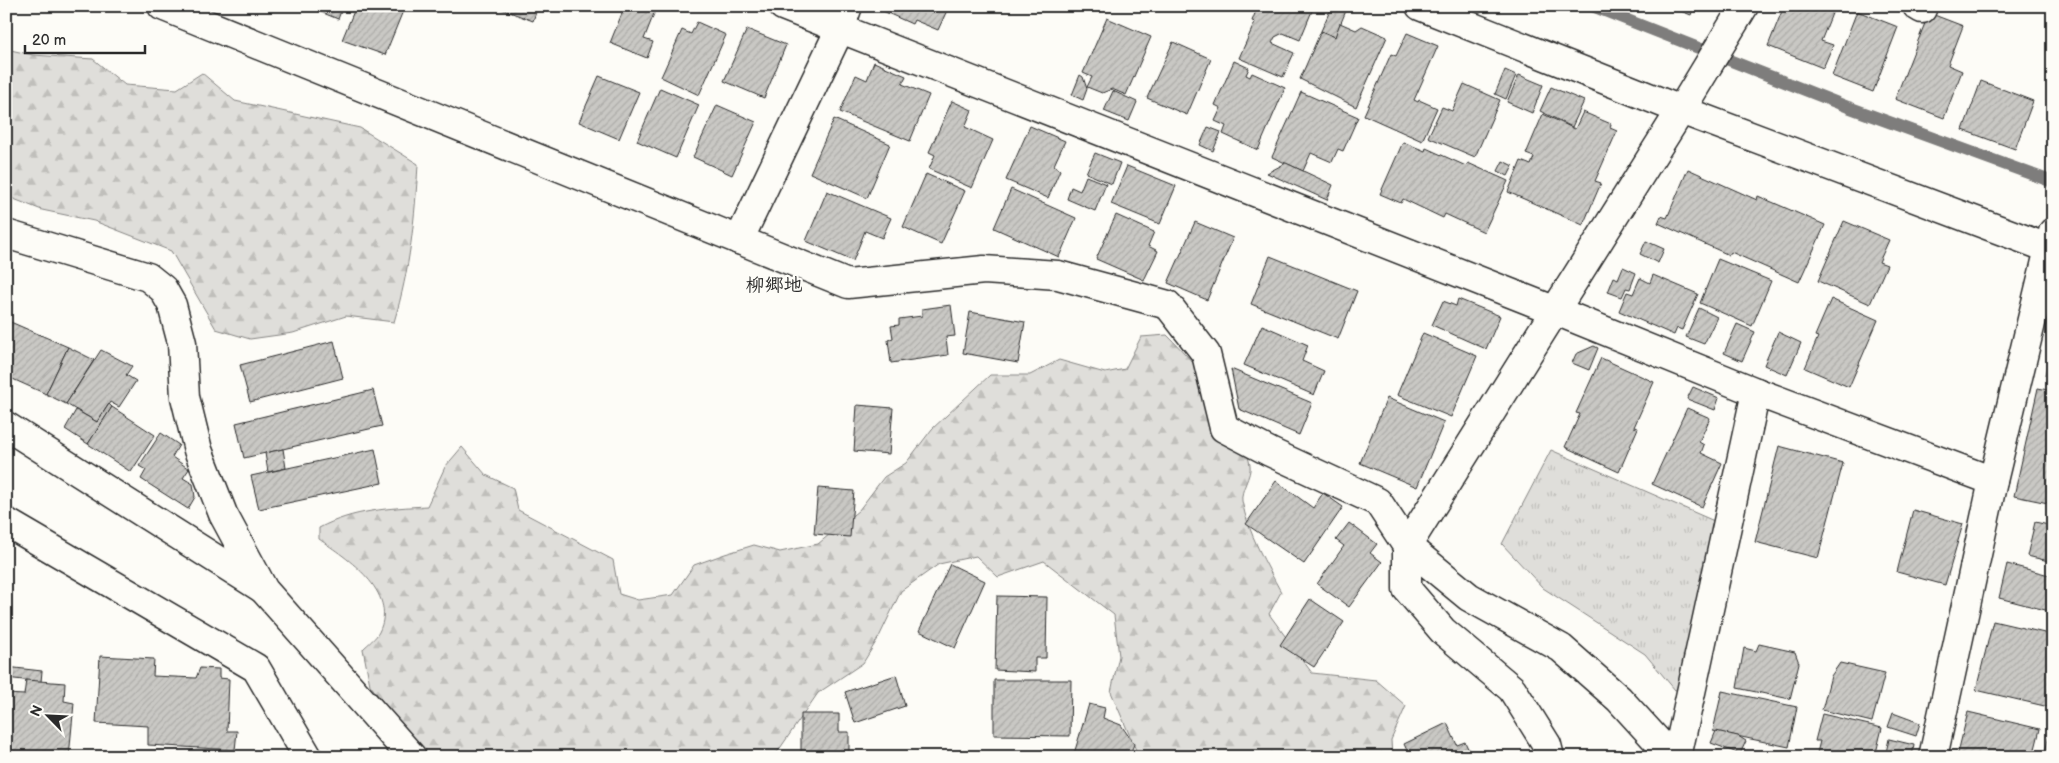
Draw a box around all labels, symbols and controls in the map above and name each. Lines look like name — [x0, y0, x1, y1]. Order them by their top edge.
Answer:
scale bar — [25, 22, 145, 54]
text: 20 m — [32, 31, 66, 50]
district label: 柳郷地 — [745, 274, 803, 297]
north arrow — [22, 690, 72, 740]
text: N — [27, 703, 46, 719]

